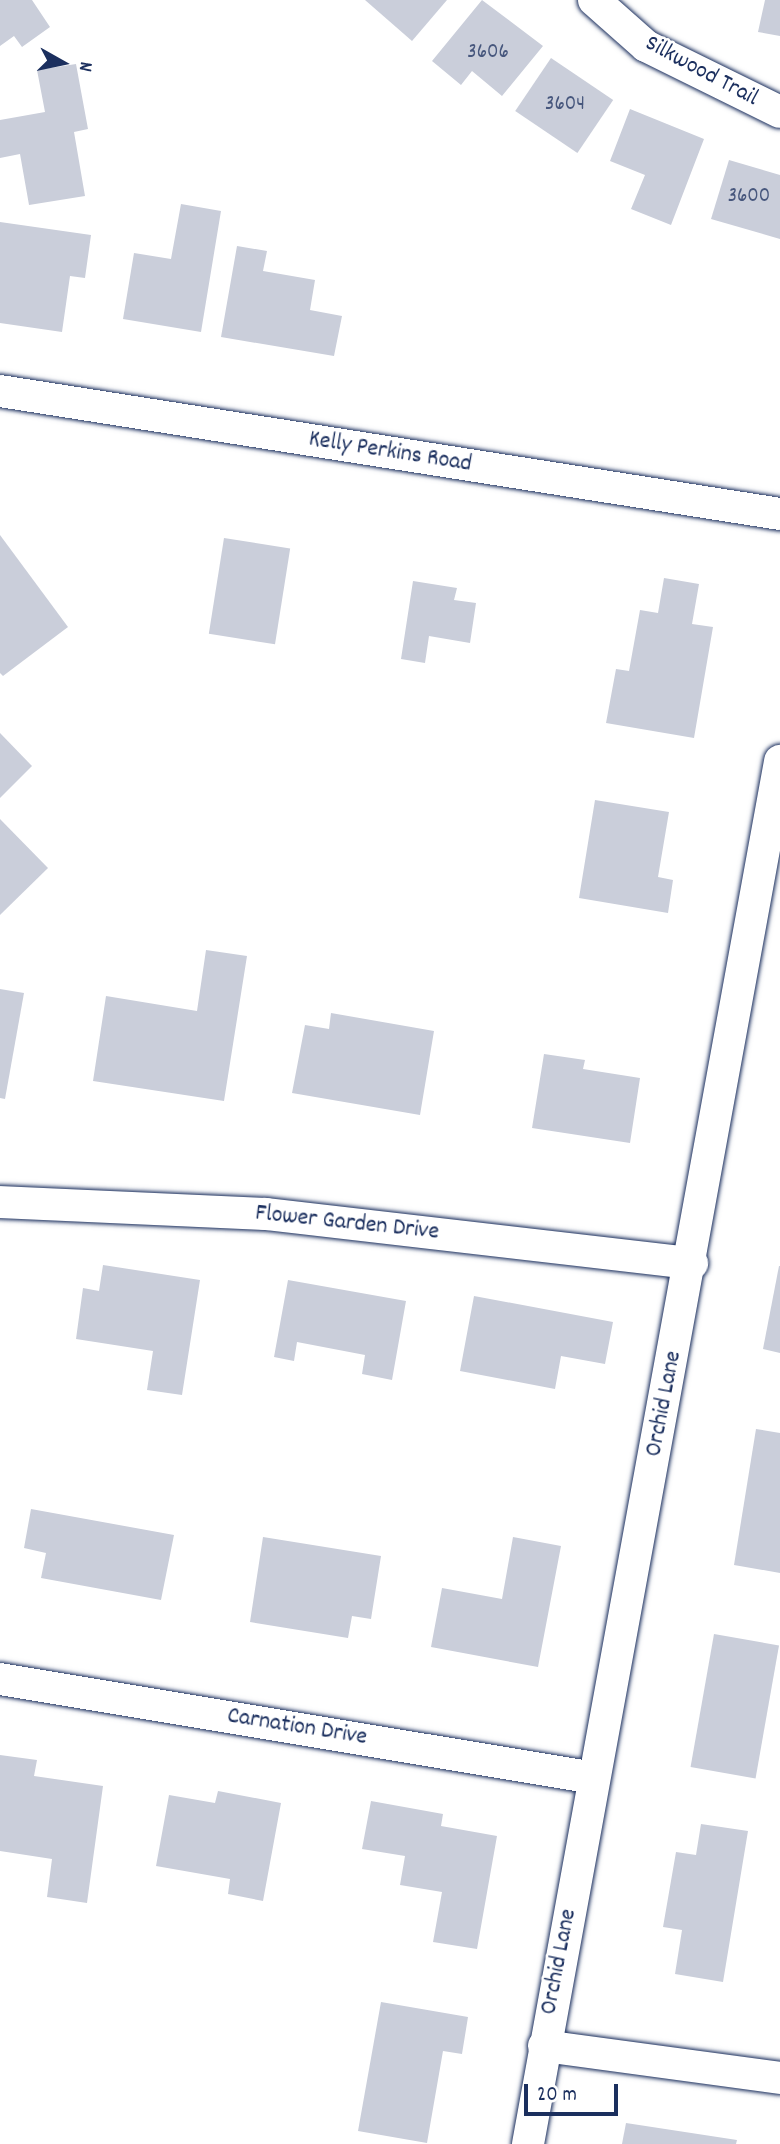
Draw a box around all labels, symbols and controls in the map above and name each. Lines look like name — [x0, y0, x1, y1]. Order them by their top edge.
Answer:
north arrow — [28, 28, 98, 98]
street label: Silkwood Trail — [640, 30, 762, 114]
house number: 3606 — [467, 40, 509, 66]
text: N — [70, 60, 98, 73]
house number: 3604 — [545, 92, 585, 118]
house number: 3600 — [728, 184, 770, 210]
street label: Kelly Perkins Road — [307, 426, 473, 480]
street label: Flower Garden Drive — [254, 1200, 440, 1248]
street label: Orchid Lane — [641, 1349, 689, 1459]
street label: Carnation Drive — [225, 1703, 369, 1753]
street label: Orchid Lane — [536, 1907, 584, 2017]
scale bar — [528, 2070, 622, 2114]
text: 20 m — [537, 2081, 577, 2111]

